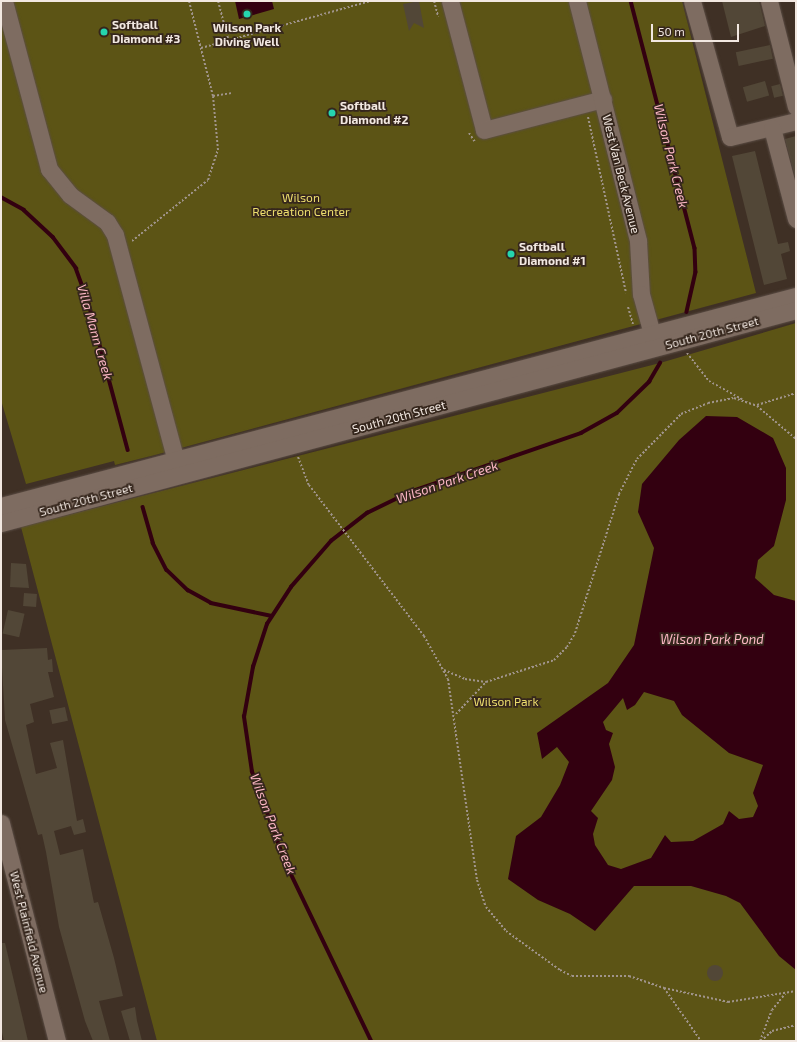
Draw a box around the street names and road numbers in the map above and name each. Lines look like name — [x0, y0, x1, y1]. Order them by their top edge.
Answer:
street label: West Van Beck Avenue — [599, 113, 643, 235]
street label: South 20th Street — [664, 314, 760, 352]
street label: South 20th Street — [351, 398, 447, 436]
street label: South 20th Street — [38, 481, 134, 519]
street label: West Plainfield Avenue — [7, 870, 51, 994]

